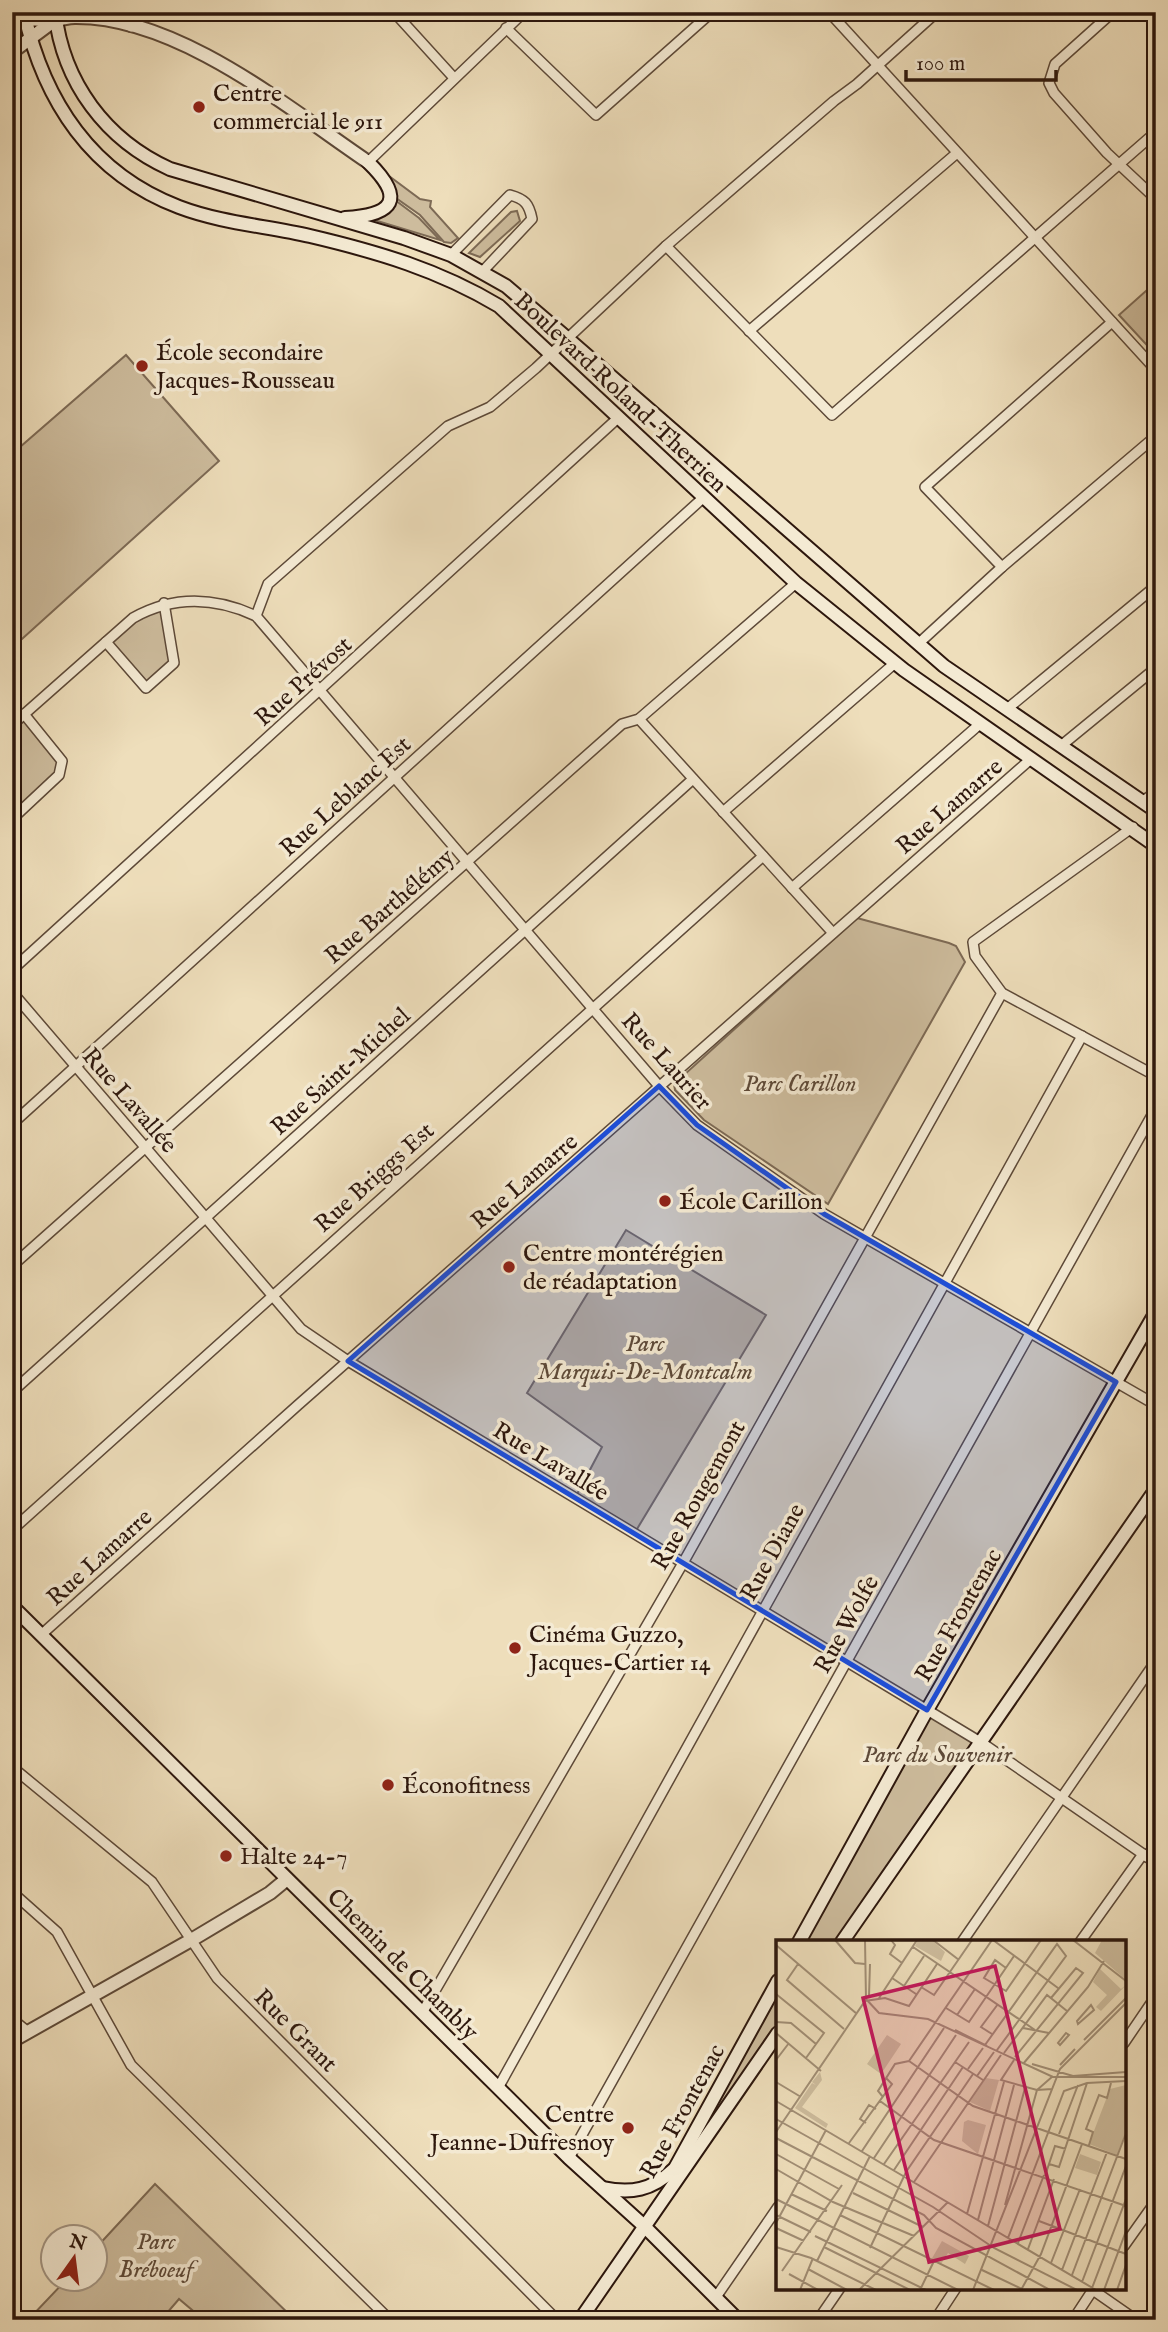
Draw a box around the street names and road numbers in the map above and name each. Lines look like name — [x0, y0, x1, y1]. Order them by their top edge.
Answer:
street label: Boulevard Roland-Therrien — [507, 286, 733, 500]
street label: Rue Prévost — [249, 630, 359, 734]
street label: Rue Leblanc Est — [274, 730, 418, 864]
street label: Rue Lamarre — [890, 752, 1010, 862]
street label: Rue Barthélémy — [319, 842, 461, 972]
street label: Rue Saint-Michel — [265, 1001, 418, 1143]
street label: Rue Laurier — [614, 1006, 718, 1118]
street label: Rue Lavallée — [75, 1042, 183, 1160]
street label: Rue Briggs Est — [309, 1116, 441, 1240]
street label: Rue Lamarre — [465, 1127, 585, 1237]
street label: Rue Rougemont — [645, 1415, 753, 1576]
street label: Rue Lavallée — [487, 1416, 614, 1509]
street label: Rue Diane — [734, 1499, 813, 1607]
street label: Rue Lamarre — [41, 1502, 159, 1614]
street label: Rue Frontenac — [909, 1544, 1010, 1688]
street label: Rue Wolfe — [808, 1570, 887, 1679]
street label: Chemin de Chambly — [319, 1883, 485, 2048]
street label: Rue Grant — [246, 1983, 343, 2080]
street label: Rue Frontenac — [634, 2039, 733, 2184]

